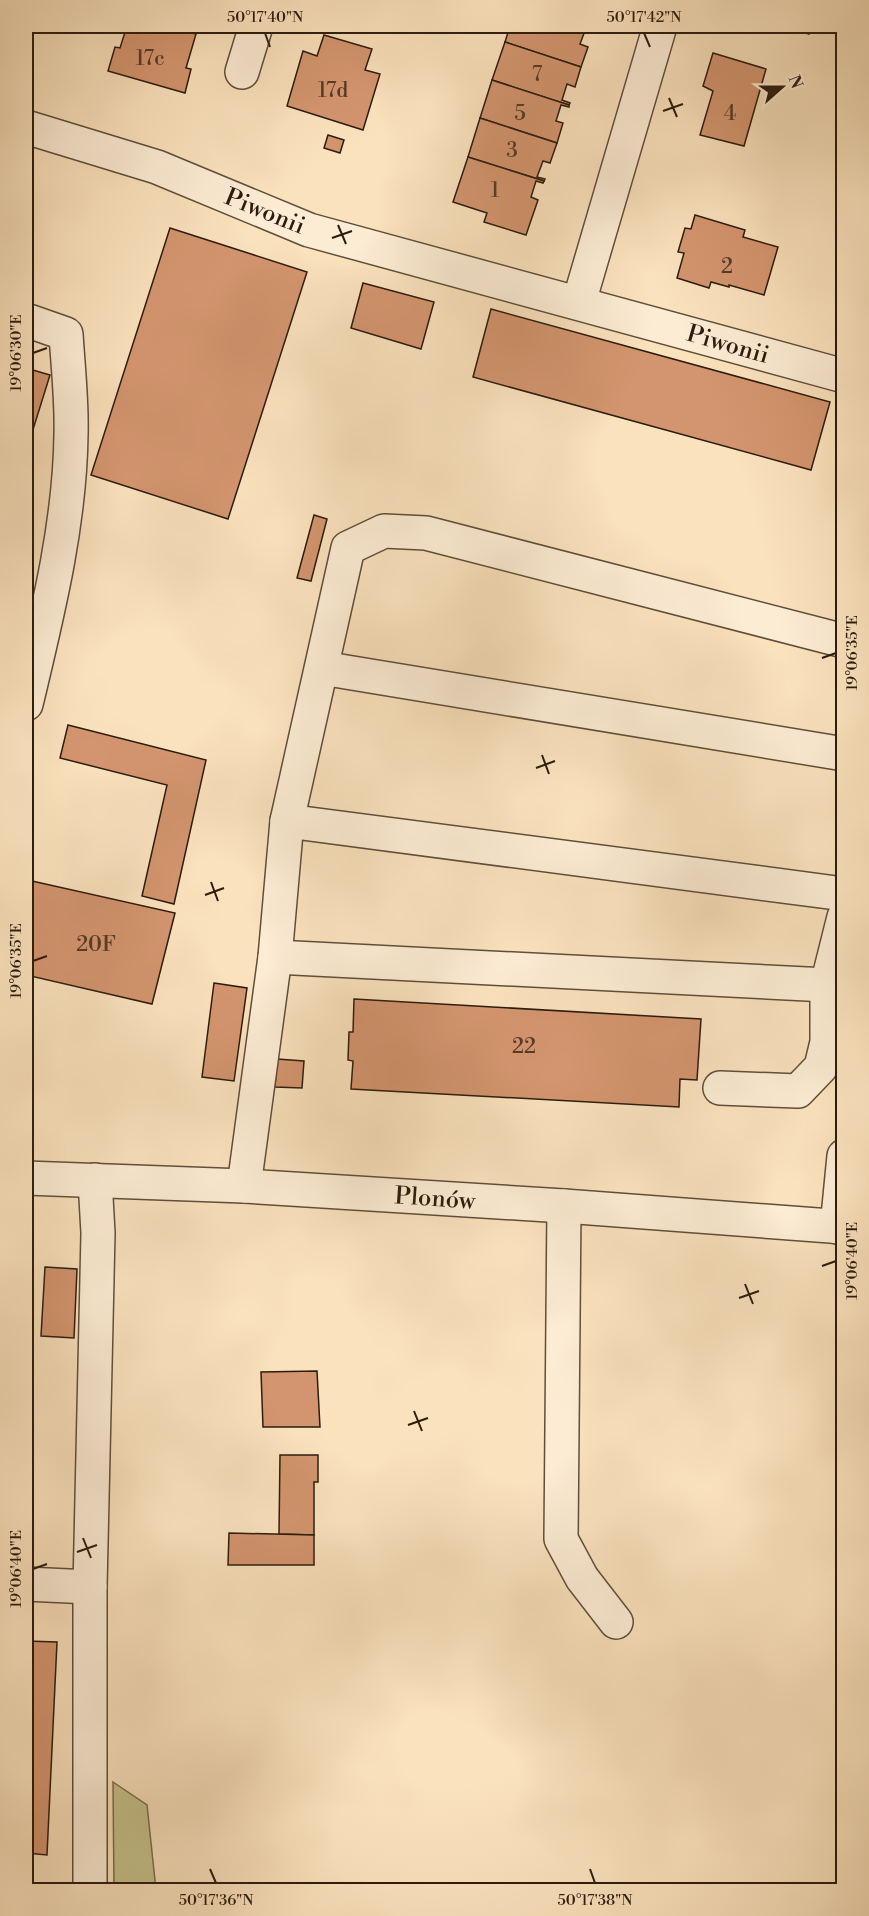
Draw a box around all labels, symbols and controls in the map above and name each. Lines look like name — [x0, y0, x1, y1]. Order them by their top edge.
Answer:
text: 50°17'40"N — [227, 8, 303, 27]
text: 50°17'42"N — [607, 8, 681, 27]
house number: 17c — [135, 46, 165, 72]
north arrow — [752, 57, 812, 117]
house number: 7 — [532, 62, 543, 88]
text: N — [783, 72, 807, 92]
house number: 17d — [318, 78, 348, 104]
house number: 5 — [514, 101, 526, 127]
house number: 4 — [724, 101, 736, 127]
house number: 3 — [506, 138, 518, 164]
house number: 1 — [490, 178, 500, 204]
street label: Piwonii — [220, 182, 309, 242]
house number: 2 — [721, 254, 733, 280]
text: 19°06'30"E — [7, 314, 26, 392]
street label: Piwonii — [683, 319, 772, 371]
text: 19°06'35"E — [843, 615, 862, 691]
text: 19°06'35"E — [7, 923, 26, 999]
house number: 20F — [76, 932, 116, 958]
house number: 22 — [512, 1034, 536, 1060]
street label: Plonów — [394, 1181, 478, 1217]
text: 19°06'40"E — [843, 1222, 862, 1300]
text: 19°06'40"E — [7, 1530, 26, 1608]
text: 50°17'36"N — [179, 1891, 253, 1910]
text: 50°17'38"N — [558, 1891, 632, 1910]

